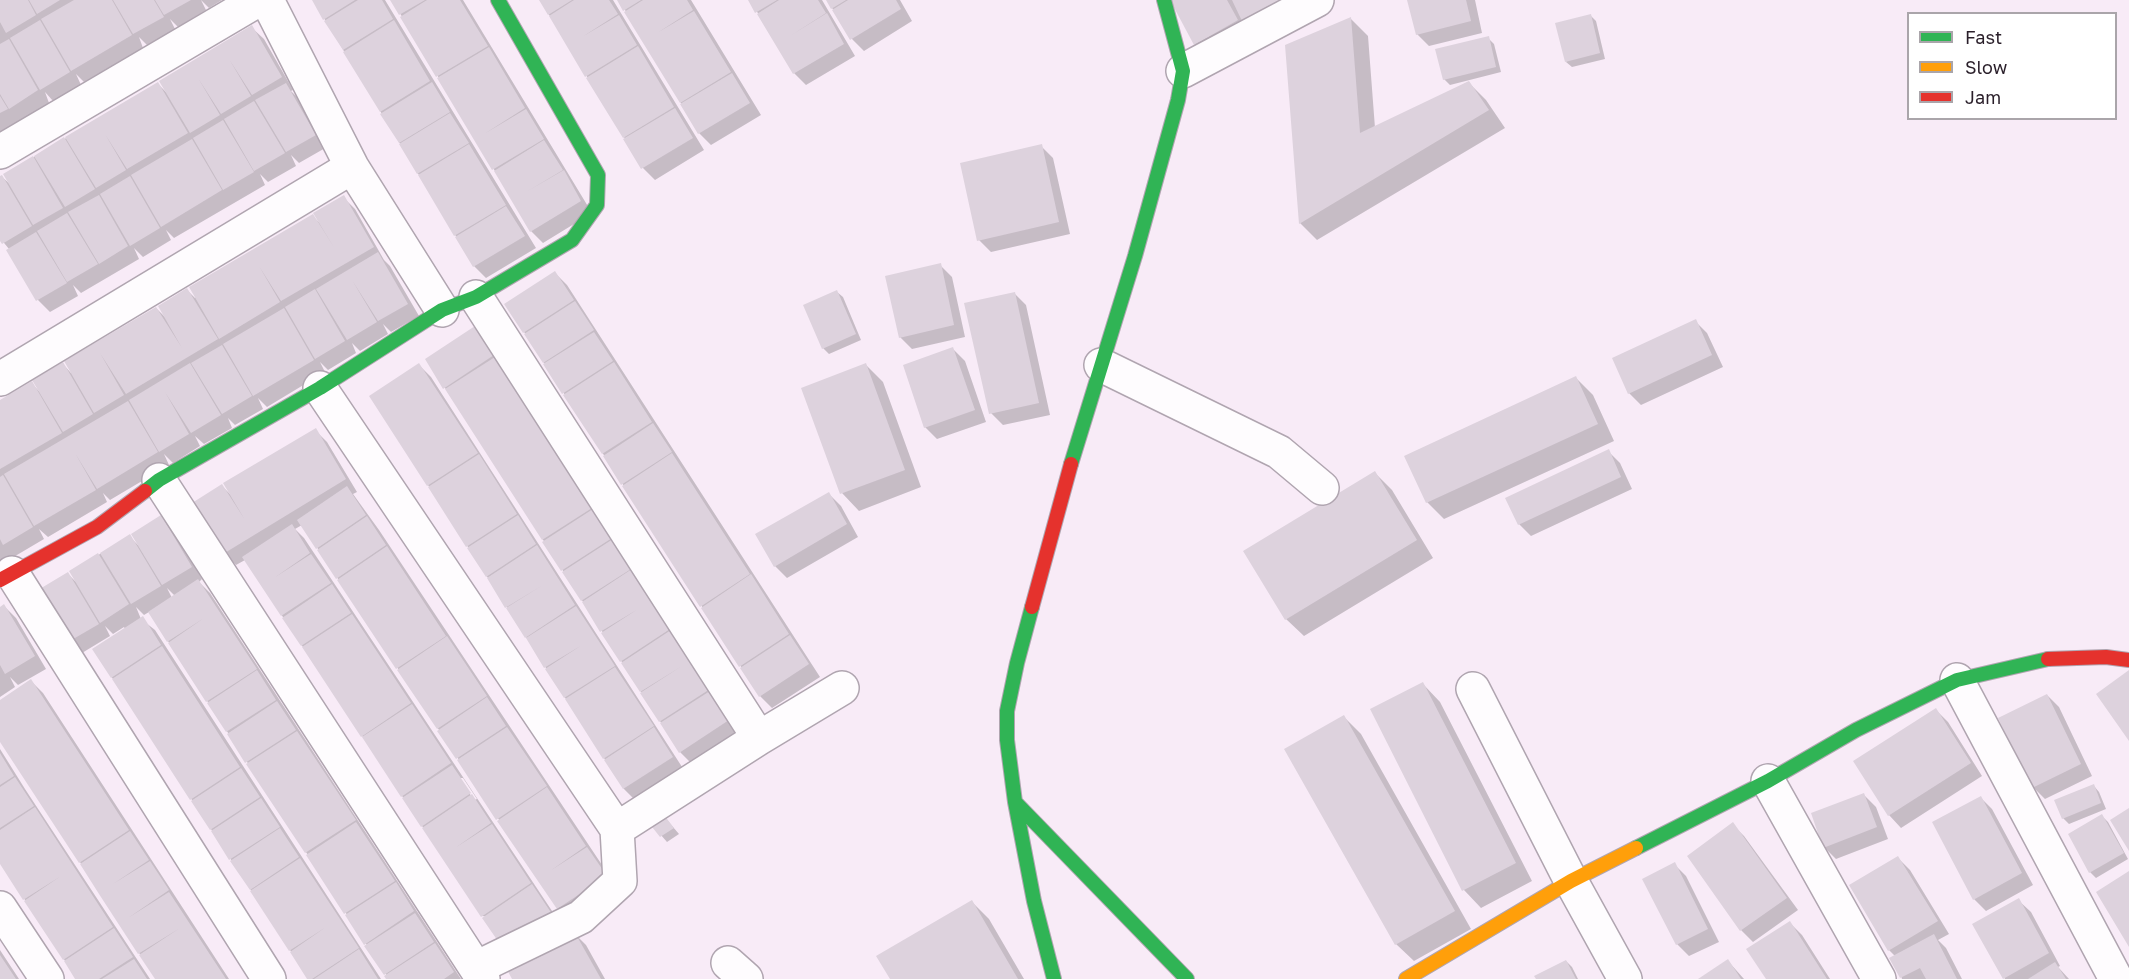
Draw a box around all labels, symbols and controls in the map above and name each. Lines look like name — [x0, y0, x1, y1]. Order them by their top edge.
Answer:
legend — [1907, 12, 2117, 120]
text: Fast — [1965, 26, 2002, 48]
text: Slow — [1965, 56, 2007, 78]
text: Jam — [1965, 86, 2001, 108]

